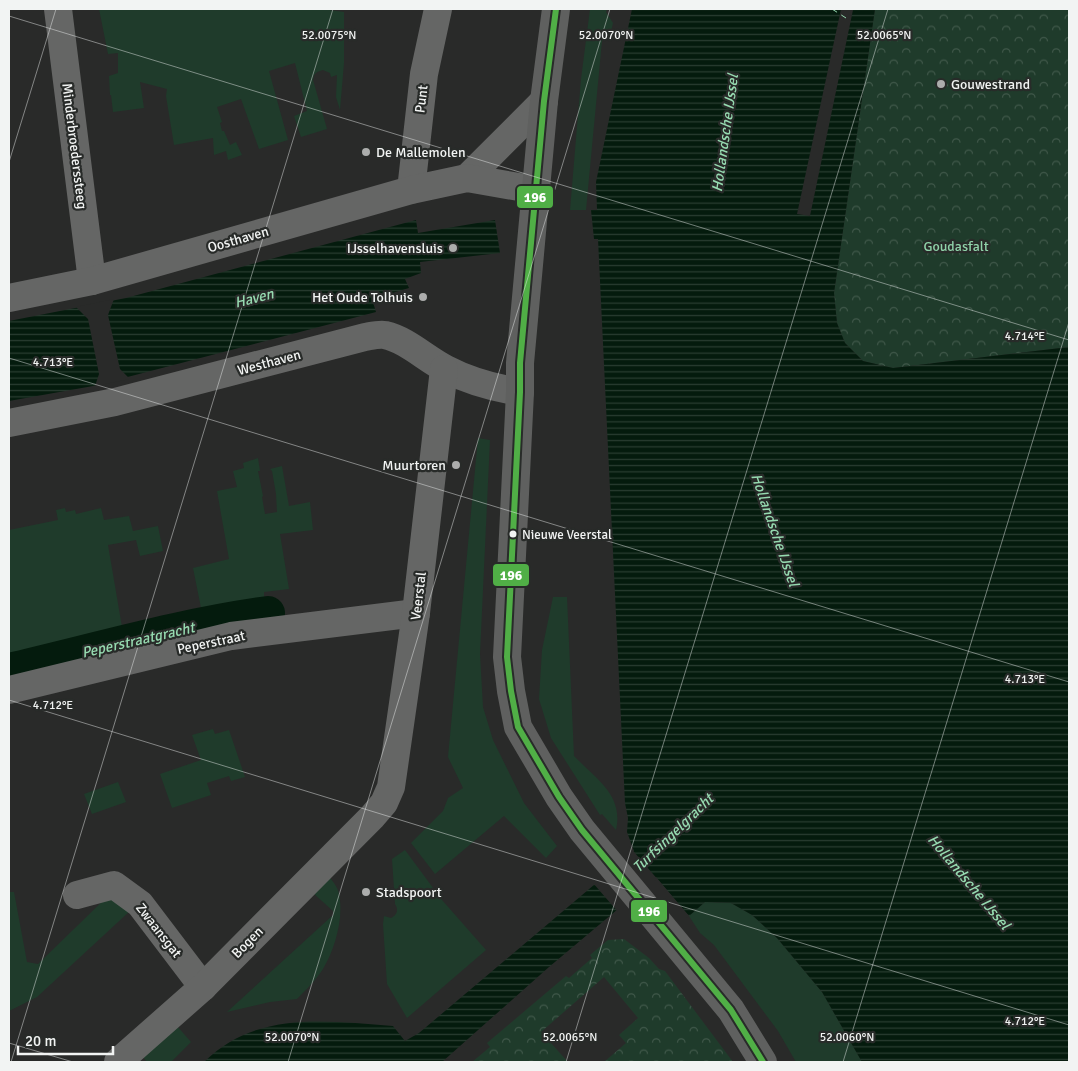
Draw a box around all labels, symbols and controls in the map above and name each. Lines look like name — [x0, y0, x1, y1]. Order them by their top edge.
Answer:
text: 52.0075°N — [302, 28, 356, 43]
text: 52.0070°N — [579, 28, 633, 43]
text: 52.0065°N — [857, 28, 911, 43]
water label: Hollandsche IJssel — [708, 71, 742, 193]
place label: Gouwestrand — [951, 76, 1030, 93]
marker: Gouwestrand — [935, 78, 947, 90]
street label: Minderbroederssteeg — [58, 82, 91, 210]
street label: Punt — [411, 84, 432, 114]
place label: De Mallemolen — [376, 144, 466, 161]
marker: De Mallemolen — [360, 146, 372, 158]
line badge: 196 — [516, 185, 554, 209]
text: 196 — [524, 189, 547, 206]
street label: Oosthaven — [206, 223, 271, 256]
park label: Goudasfalt — [923, 238, 989, 255]
place label: IJsselhavensluis — [347, 240, 443, 257]
marker: IJsselhavensluis — [447, 242, 459, 254]
water label: Haven — [233, 284, 276, 312]
place label: Het Oude Tolhuis — [312, 289, 413, 306]
marker: Het Oude Tolhuis — [417, 291, 429, 303]
text: 4.714°E — [1005, 329, 1045, 344]
street label: Westhaven — [236, 346, 303, 379]
text: 4.713°E — [33, 355, 73, 370]
place label: Muurtoren — [382, 457, 446, 474]
marker: Muurtoren — [450, 459, 462, 471]
water label: Hollandsche IJssel — [747, 471, 803, 591]
place label: Nieuwe Veerstal — [522, 527, 612, 543]
marker: Nieuwe Veerstal — [508, 529, 518, 539]
line badge: 196 — [492, 563, 530, 587]
text: 196 — [500, 567, 523, 584]
street label: Veerstal — [407, 571, 430, 621]
water label: Peperstraatgracht — [80, 618, 198, 662]
street label: Peperstraat — [176, 627, 247, 658]
text: 4.713°E — [1005, 672, 1045, 687]
text: 4.712°E — [33, 698, 73, 713]
water label: Turfsingelgracht — [629, 789, 718, 876]
water label: Hollandsche IJssel — [924, 831, 1015, 934]
place label: Stadspoort — [376, 884, 442, 901]
marker: Stadspoort — [360, 886, 372, 898]
line badge: 196 — [630, 899, 668, 923]
street label: Zwaansgat — [132, 900, 185, 961]
text: 196 — [638, 903, 661, 920]
street label: Bogen — [228, 923, 267, 962]
text: 4.712°E — [1005, 1014, 1045, 1029]
scale bar — [18, 1024, 112, 1056]
text: 52.0070°N — [265, 1030, 319, 1045]
text: 52.0065°N — [543, 1030, 597, 1045]
text: 52.0060°N — [820, 1030, 874, 1045]
text: 20 m — [25, 1032, 56, 1050]

